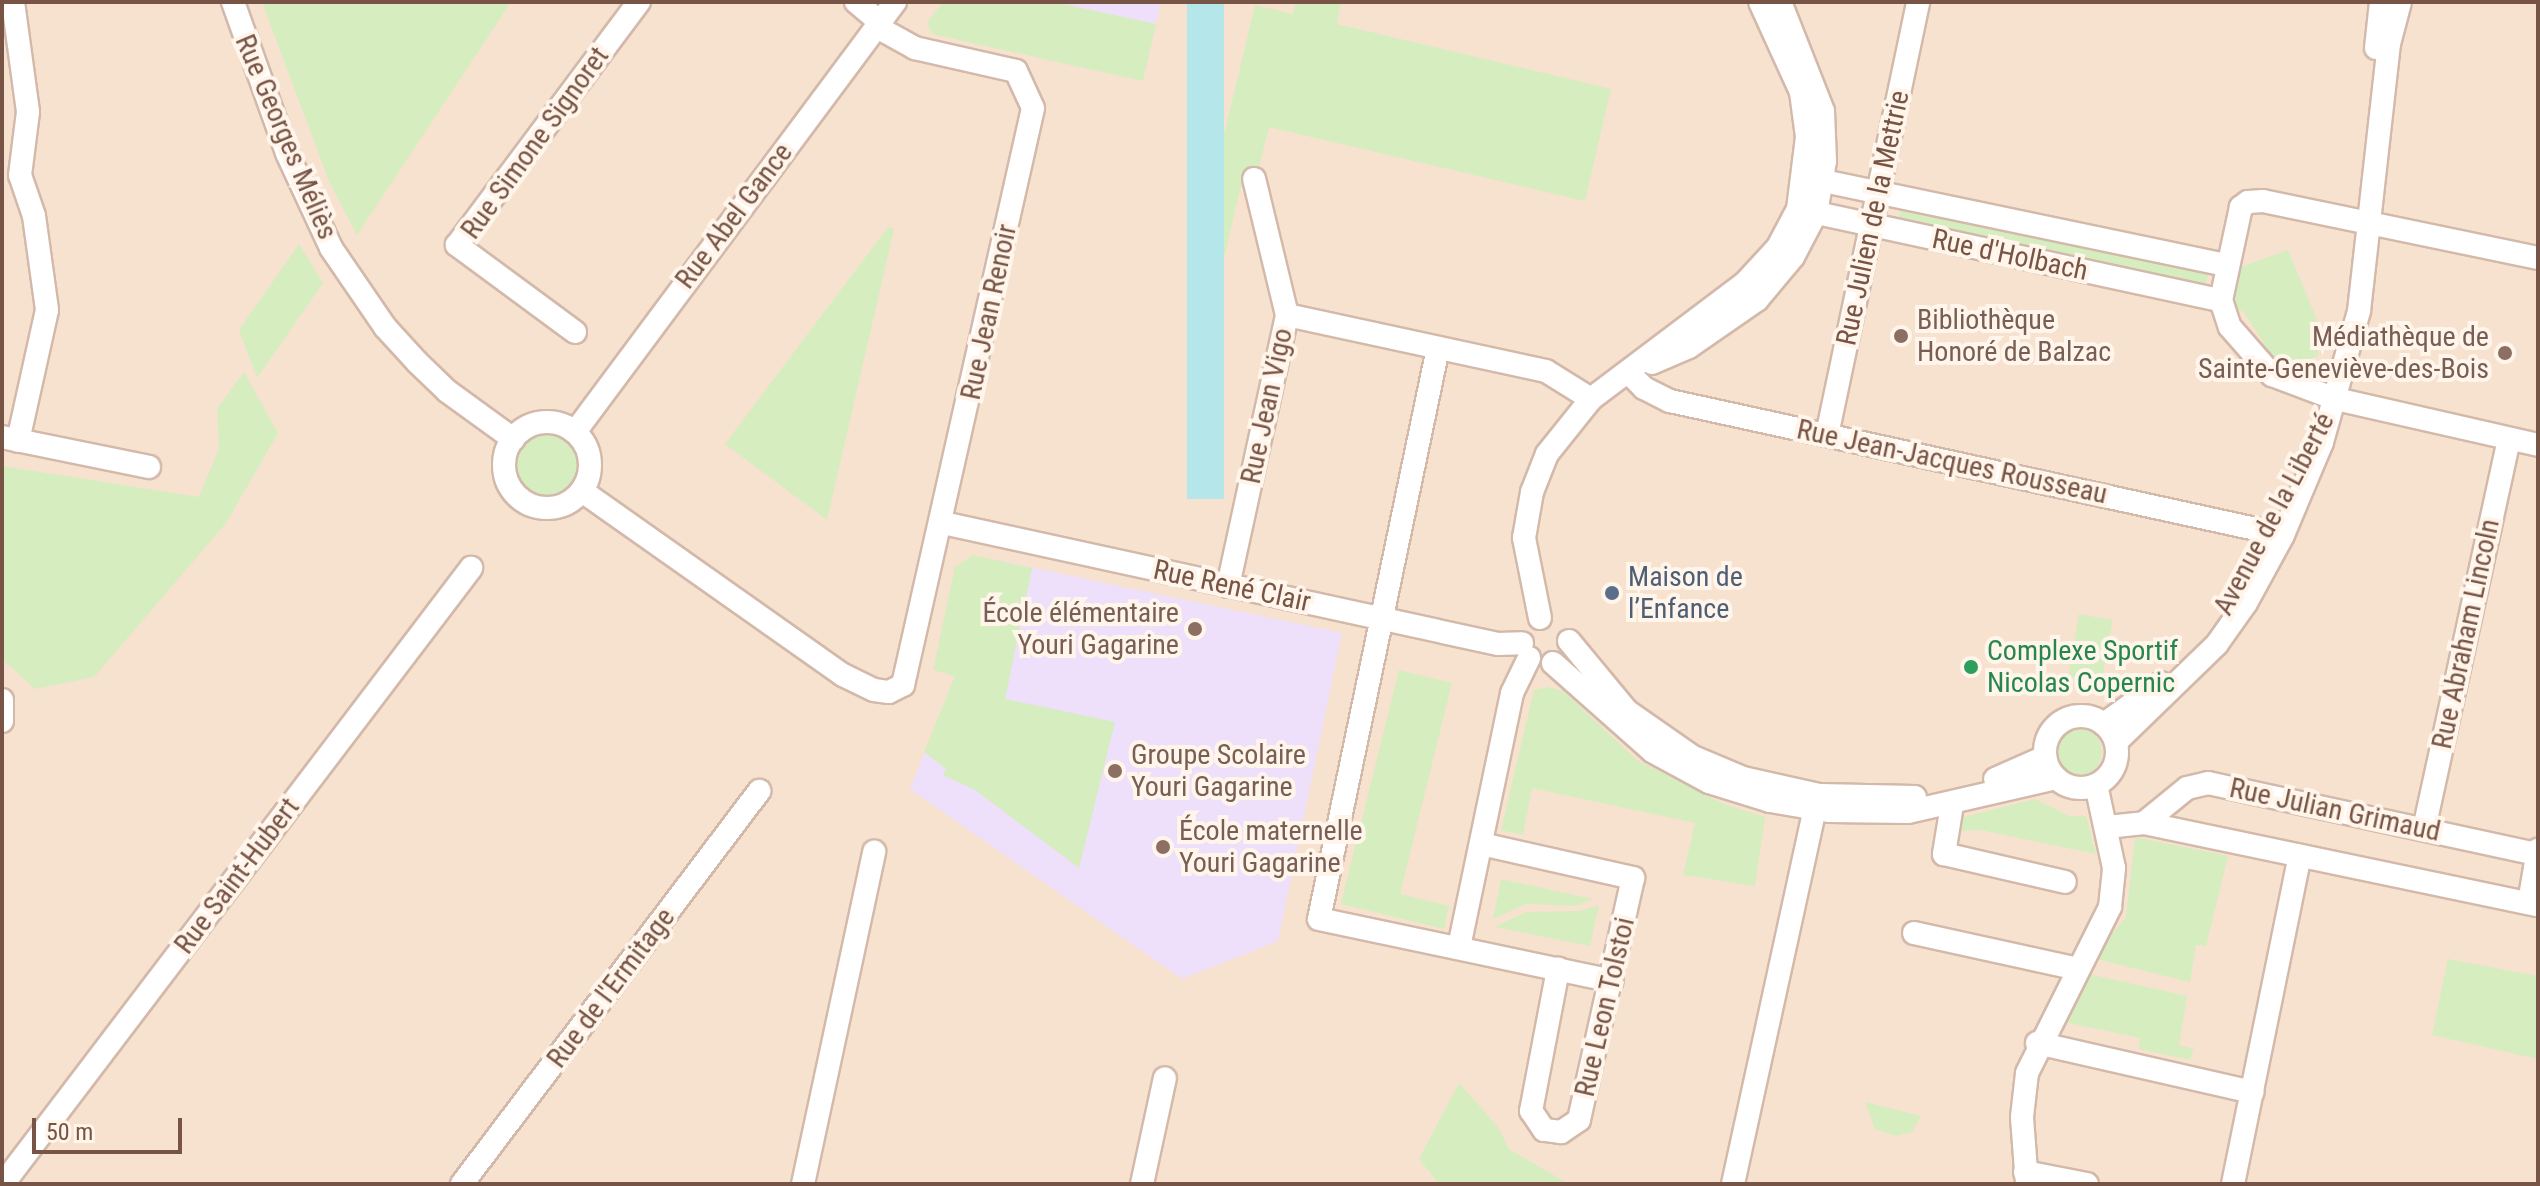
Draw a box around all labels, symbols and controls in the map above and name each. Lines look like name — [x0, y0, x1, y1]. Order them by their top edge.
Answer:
street label: Rue Georges Méliès — [228, 30, 344, 244]
street label: Rue Simone Signoret — [454, 40, 616, 246]
street label: Rue Julien de la Mettrie — [1830, 88, 1916, 348]
street label: Rue Abel Gance — [668, 137, 800, 295]
street label: Rue Jean Renoir — [954, 221, 1024, 403]
street label: Rue d'Holbach — [1929, 222, 2091, 288]
place label: Bibliothèque Honoré de Balzac — [1917, 303, 2111, 369]
place label: Médiathèque de Sainte-Geneviève-des-Bois — [2198, 320, 2489, 386]
street label: Rue Jean Vigo — [1234, 325, 1300, 487]
marker: Bibliothèque Honoré de Balzac — [1892, 327, 1910, 345]
marker: Médiathèque de Sainte-Geneviève-des-Bois — [2496, 344, 2514, 362]
street label: Avenue de la Liberté — [2207, 407, 2341, 621]
street label: Rue Jean-Jacques Rousseau — [1794, 413, 2110, 511]
street label: Rue Abraham Lincoln — [2425, 516, 2507, 752]
street label: Rue René Clair — [1150, 553, 1314, 619]
place label: Maison de l’Enfance — [1628, 560, 1743, 626]
marker: Maison de l’Enfance — [1603, 584, 1621, 602]
place label: École élémentaire Youri Gagarine — [982, 596, 1179, 662]
marker: École élémentaire Youri Gagarine — [1186, 620, 1204, 638]
place label: Complexe Sportif Nicolas Copernic — [1987, 634, 2178, 700]
marker: Complexe Sportif Nicolas Copernic — [1962, 658, 1980, 676]
place label: Groupe Scolaire Youri Gagarine — [1131, 738, 1306, 804]
marker: Groupe Scolaire Youri Gagarine — [1106, 762, 1124, 780]
street label: Rue Julian Grimaud — [2227, 771, 2443, 849]
street label: Rue Saint-Hubert — [167, 791, 307, 961]
place label: École maternelle Youri Gagarine — [1179, 814, 1363, 880]
marker: École maternelle Youri Gagarine — [1154, 838, 1172, 856]
street label: Rue de l'Ermitage — [540, 902, 682, 1074]
street label: Rue Leon Tolstoi — [1568, 914, 1642, 1100]
scale bar — [36, 1102, 186, 1152]
text: 50 m — [46, 1118, 93, 1146]

